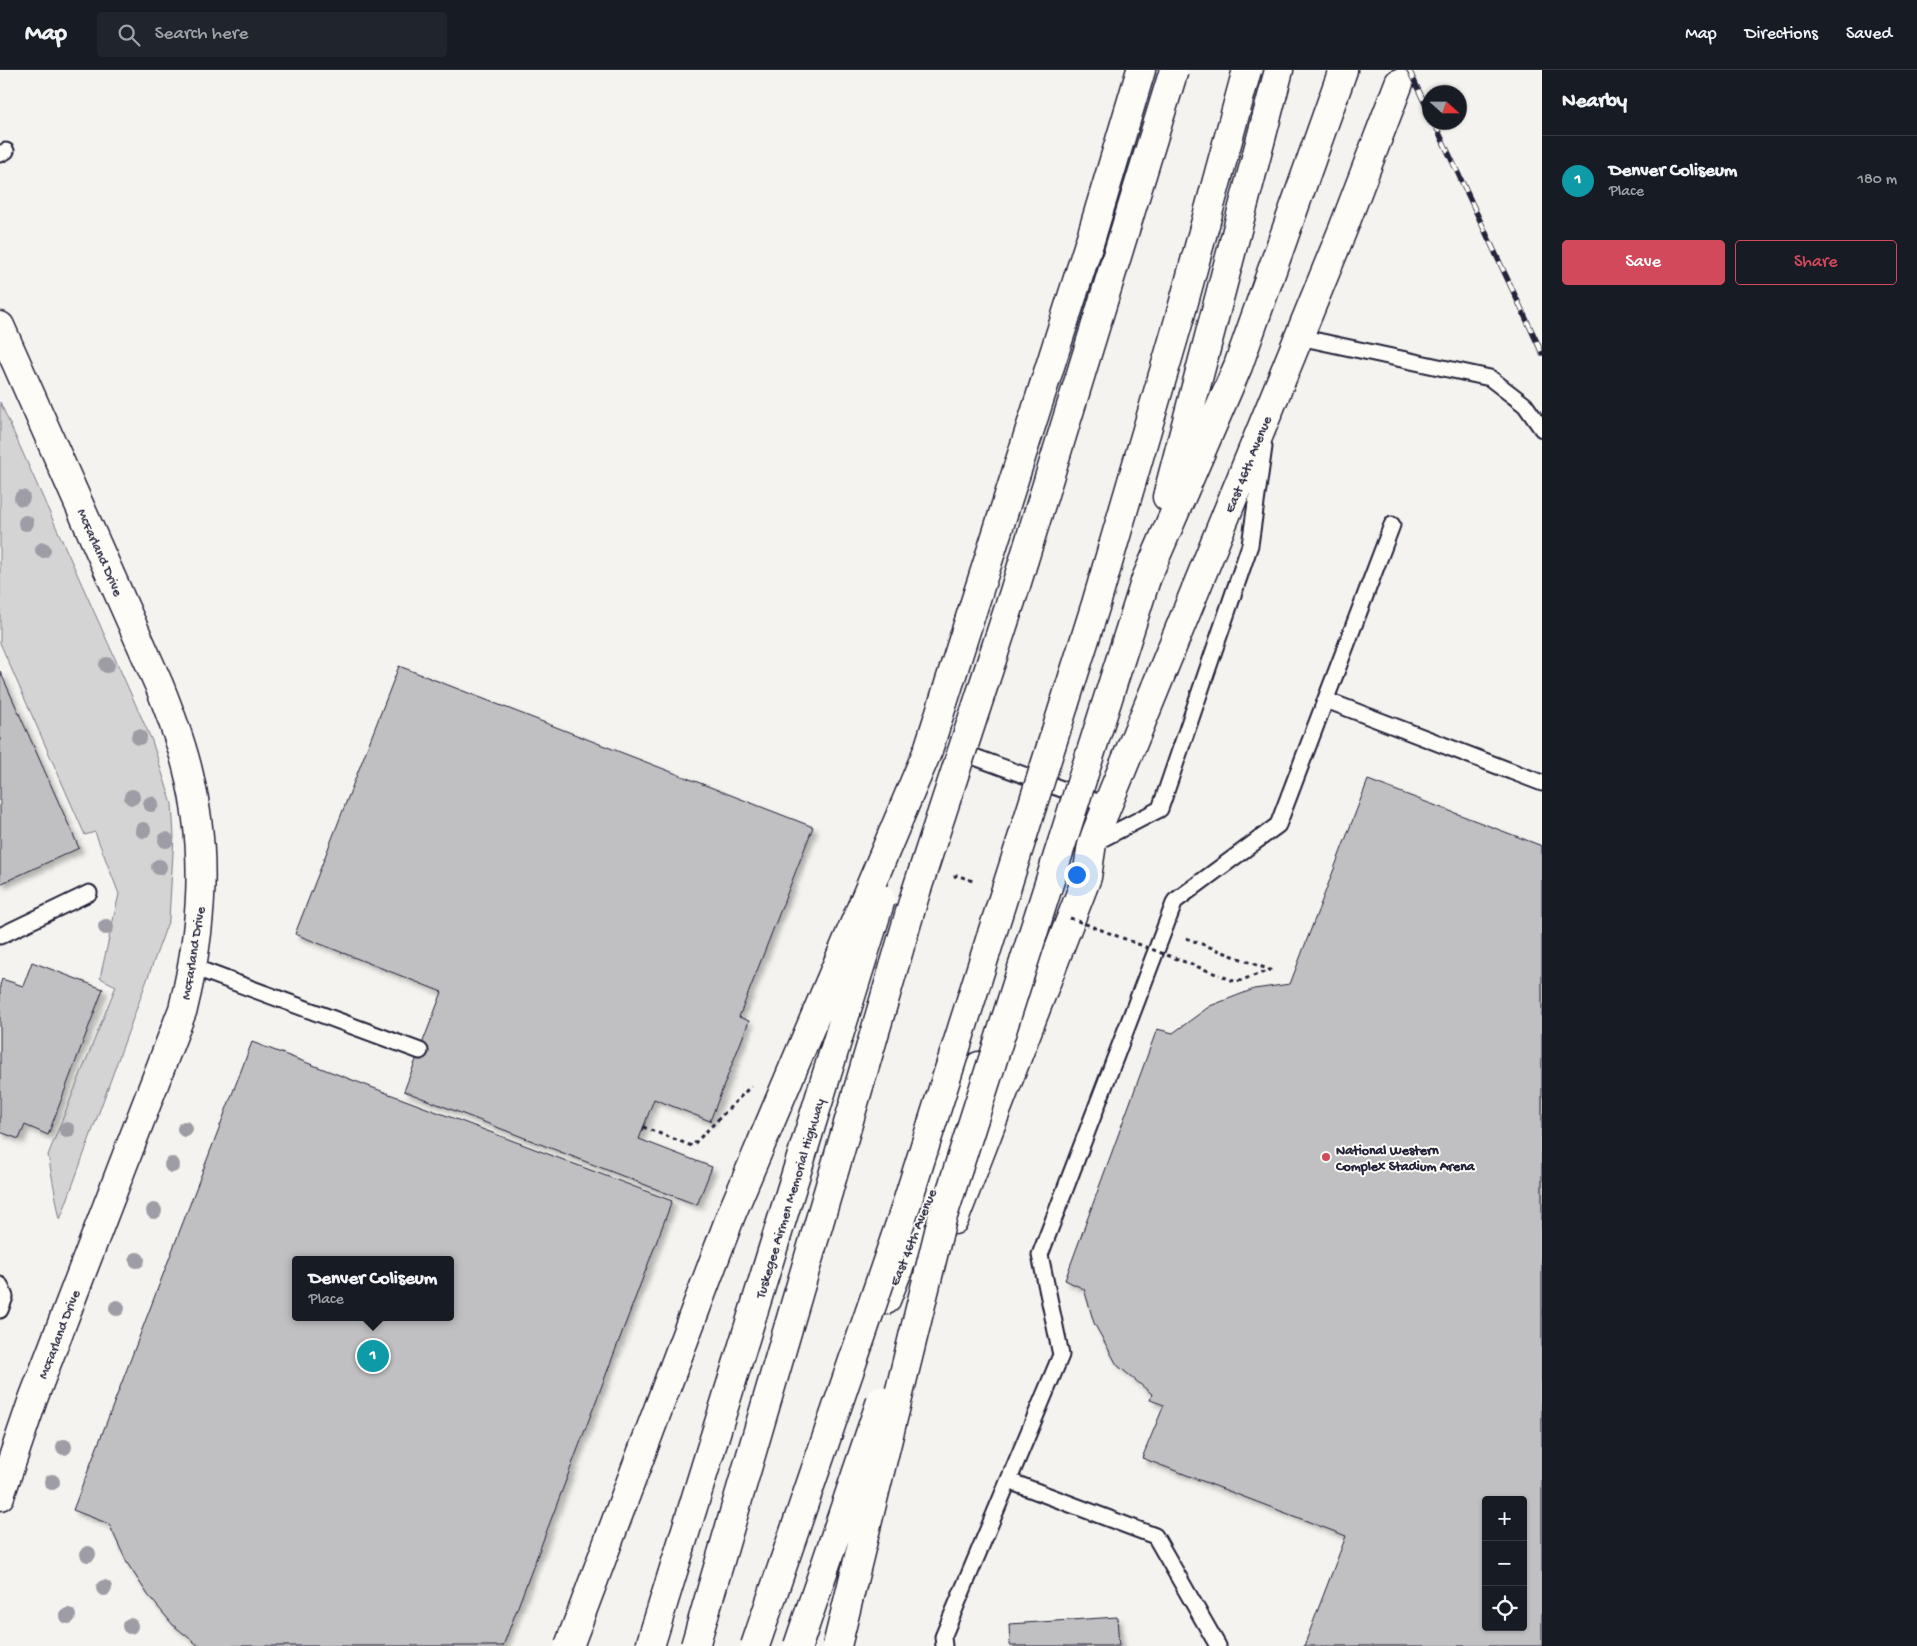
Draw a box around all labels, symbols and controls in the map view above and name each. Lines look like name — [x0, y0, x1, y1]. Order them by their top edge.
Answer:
search box — [97, 12, 447, 57]
text: Map — [25, 20, 67, 49]
icon: search — [115, 21, 143, 49]
text: Search here — [155, 23, 248, 46]
text: Map — [1685, 24, 1717, 45]
text: Directions — [1745, 24, 1818, 45]
text: Saved — [1846, 24, 1892, 45]
north arrow — [1422, 85, 1467, 130]
text: Nearby — [1562, 90, 1627, 115]
text: Denver Coliseum — [1609, 160, 1737, 183]
text: 1 — [1575, 171, 1581, 190]
text: 180 m — [1858, 171, 1897, 190]
text: Place — [1609, 183, 1644, 202]
button: Save — [1562, 240, 1725, 285]
button: Share — [1735, 240, 1897, 285]
street label: East 46th Avenue — [1222, 413, 1277, 516]
street label: McFarland Drive — [72, 507, 126, 600]
your location — [1064, 862, 1090, 888]
street label: McFarland Drive — [179, 905, 210, 1001]
street label: Tuskegee Airmen Memorial Highway — [753, 1097, 830, 1302]
place label: National Western Complex Stadium Arena — [1335, 1143, 1476, 1176]
marker: National Western Complex Stadium Arena — [1320, 1151, 1332, 1163]
street label: East 46th Avenue — [887, 1186, 942, 1289]
popup — [292, 1256, 454, 1321]
text: Denver Coliseum — [309, 1268, 437, 1291]
street label: McFarland Drive — [36, 1287, 85, 1382]
text: Place — [309, 1291, 344, 1310]
pin: 1 — [357, 1337, 389, 1375]
map controls — [1482, 1496, 1527, 1631]
button: + — [1482, 1496, 1527, 1541]
button: − — [1482, 1541, 1527, 1586]
button: locate — [1482, 1586, 1527, 1631]

